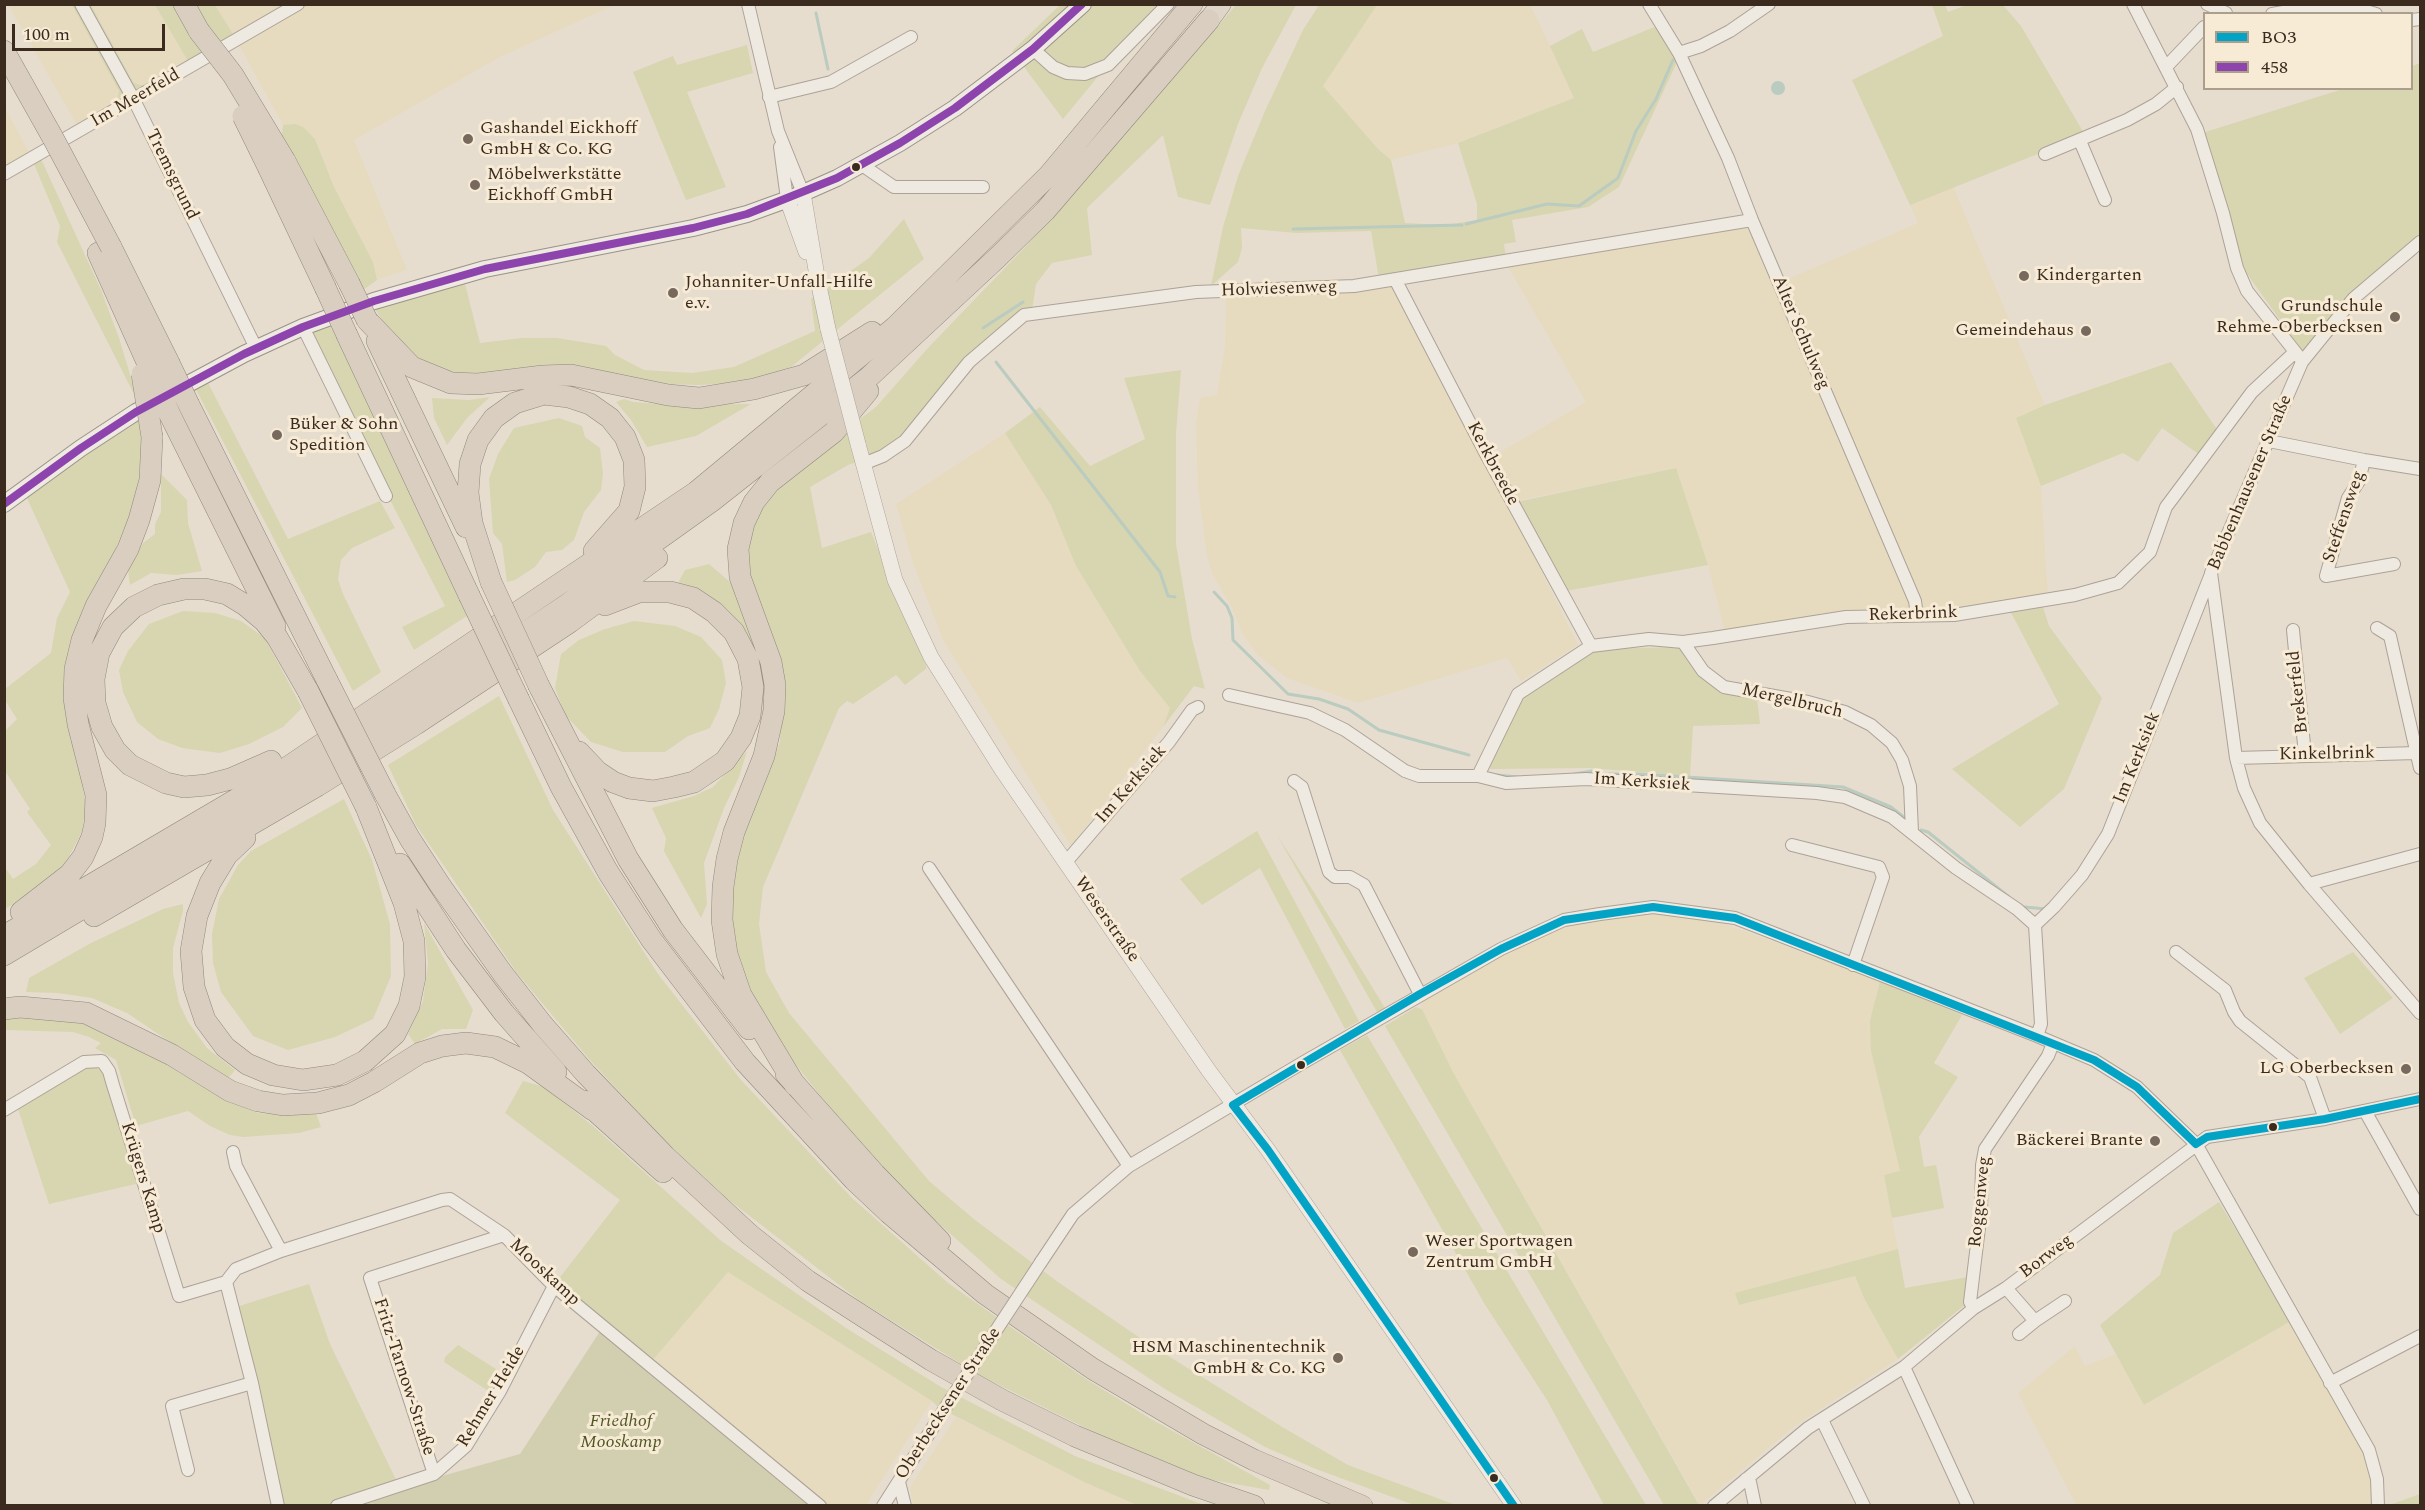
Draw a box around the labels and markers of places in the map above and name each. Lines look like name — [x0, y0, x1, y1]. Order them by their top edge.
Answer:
place label: Gashandel Eickhoff GmbH & Co. KG — [480, 118, 637, 160]
marker: Gashandel Eickhoff GmbH & Co. KG — [461, 132, 475, 146]
unlabelled marker — [850, 161, 862, 173]
place label: Möbelwerkstätte Eickhoff GmbH — [487, 164, 621, 207]
marker: Möbelwerkstätte Eickhoff GmbH — [468, 178, 482, 192]
place label: Kindergarten — [2036, 265, 2142, 287]
marker: Kindergarten — [2017, 269, 2031, 283]
place label: Johanniter-Unfall-Hilfe e.v. — [685, 272, 873, 314]
marker: Johanniter-Unfall-Hilfe e.v. — [666, 286, 680, 300]
place label: Grundschule Rehme-Oberbecksen — [2216, 296, 2383, 338]
marker: Grundschule Rehme-Oberbecksen — [2388, 310, 2402, 324]
place label: Gemeindehaus — [1955, 320, 2074, 342]
marker: Gemeindehaus — [2079, 324, 2093, 338]
place label: Büker & Sohn Spedition — [289, 414, 399, 456]
marker: Büker & Sohn Spedition — [270, 428, 284, 442]
place label: LG Oberbecksen — [2260, 1058, 2394, 1080]
unlabelled marker — [1295, 1059, 1307, 1071]
marker: LG Oberbecksen — [2399, 1062, 2413, 1076]
unlabelled marker — [2267, 1121, 2279, 1133]
place label: Bäckerei Brante — [2016, 1130, 2143, 1152]
marker: Bäckerei Brante — [2148, 1134, 2162, 1148]
place label: Weser Sportwagen Zentrum GmbH — [1425, 1231, 1573, 1274]
marker: Weser Sportwagen Zentrum GmbH — [1406, 1245, 1420, 1259]
place label: HSM Maschinentechnik GmbH & Co. KG — [1132, 1337, 1326, 1380]
marker: HSM Maschinentechnik GmbH & Co. KG — [1331, 1351, 1345, 1365]
unlabelled marker — [1488, 1472, 1500, 1484]

